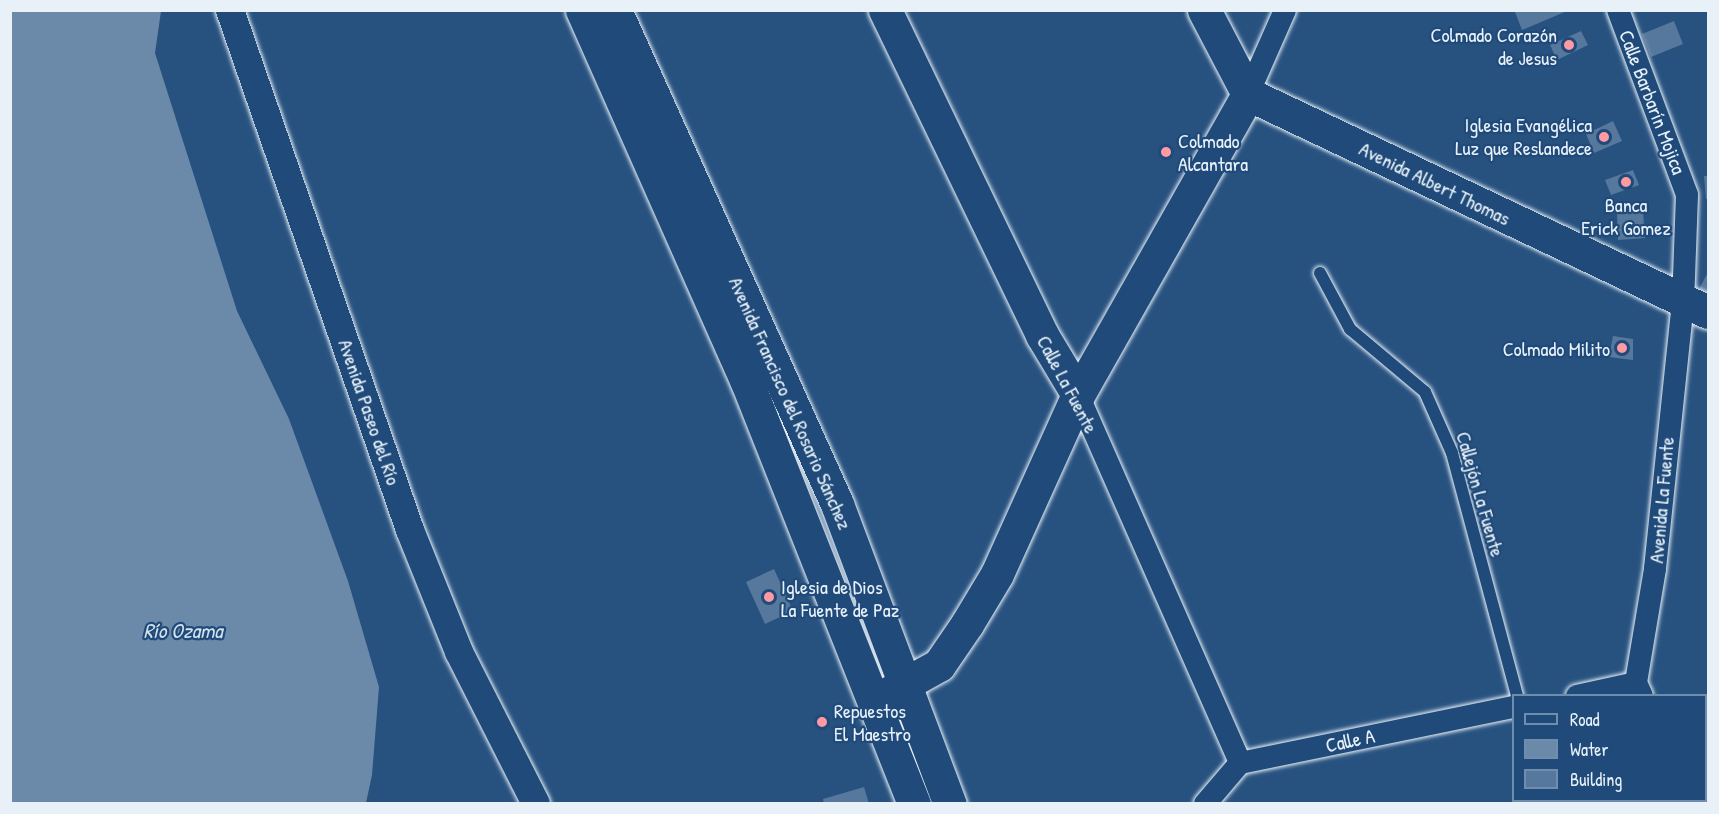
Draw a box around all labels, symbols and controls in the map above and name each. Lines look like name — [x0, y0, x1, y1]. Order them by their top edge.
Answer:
place label: Colmado Corazón de Jesus — [1431, 22, 1557, 69]
street label: Calle Barbarín Mojica — [1615, 27, 1691, 177]
marker: Colmado Corazón de Jesus — [1562, 38, 1576, 52]
place label: Iglesia Evangélica Luz que Reslandece — [1455, 113, 1592, 160]
place label: Colmado Alcantara — [1178, 128, 1248, 175]
marker: Iglesia Evangélica Luz que Reslandece — [1597, 130, 1611, 144]
street label: Avenida Albert Thomas — [1356, 136, 1514, 230]
marker: Colmado Alcantara — [1159, 145, 1173, 159]
marker: Banca Erick Gomez — [1619, 175, 1633, 189]
place label: Banca Erick Gomez — [1581, 192, 1671, 239]
street label: Avenida Francisco del Rosario Sánchez — [724, 273, 858, 533]
street label: Calle La Fuente — [1032, 331, 1104, 437]
street label: Avenida Paseo del Río — [334, 336, 406, 488]
place label: Colmado Milito — [1503, 336, 1610, 360]
marker: Colmado Milito — [1615, 341, 1629, 355]
street label: Callejón La Fuente — [1452, 429, 1510, 559]
street label: Avenida La Fuente — [1644, 436, 1678, 564]
place label: Iglesia de Dios La Fuente de Paz — [781, 574, 899, 621]
marker: Iglesia de Dios La Fuente de Paz — [762, 590, 776, 604]
water label: Río Ozama — [144, 618, 222, 644]
legend — [1512, 694, 1707, 802]
place label: Repuestos El Maestro — [834, 698, 911, 745]
text: Road — [1570, 707, 1600, 732]
marker: Repuestos El Maestro — [815, 715, 829, 729]
street label: Calle A — [1323, 723, 1377, 757]
text: Water — [1570, 737, 1608, 762]
text: Building — [1570, 767, 1622, 792]

